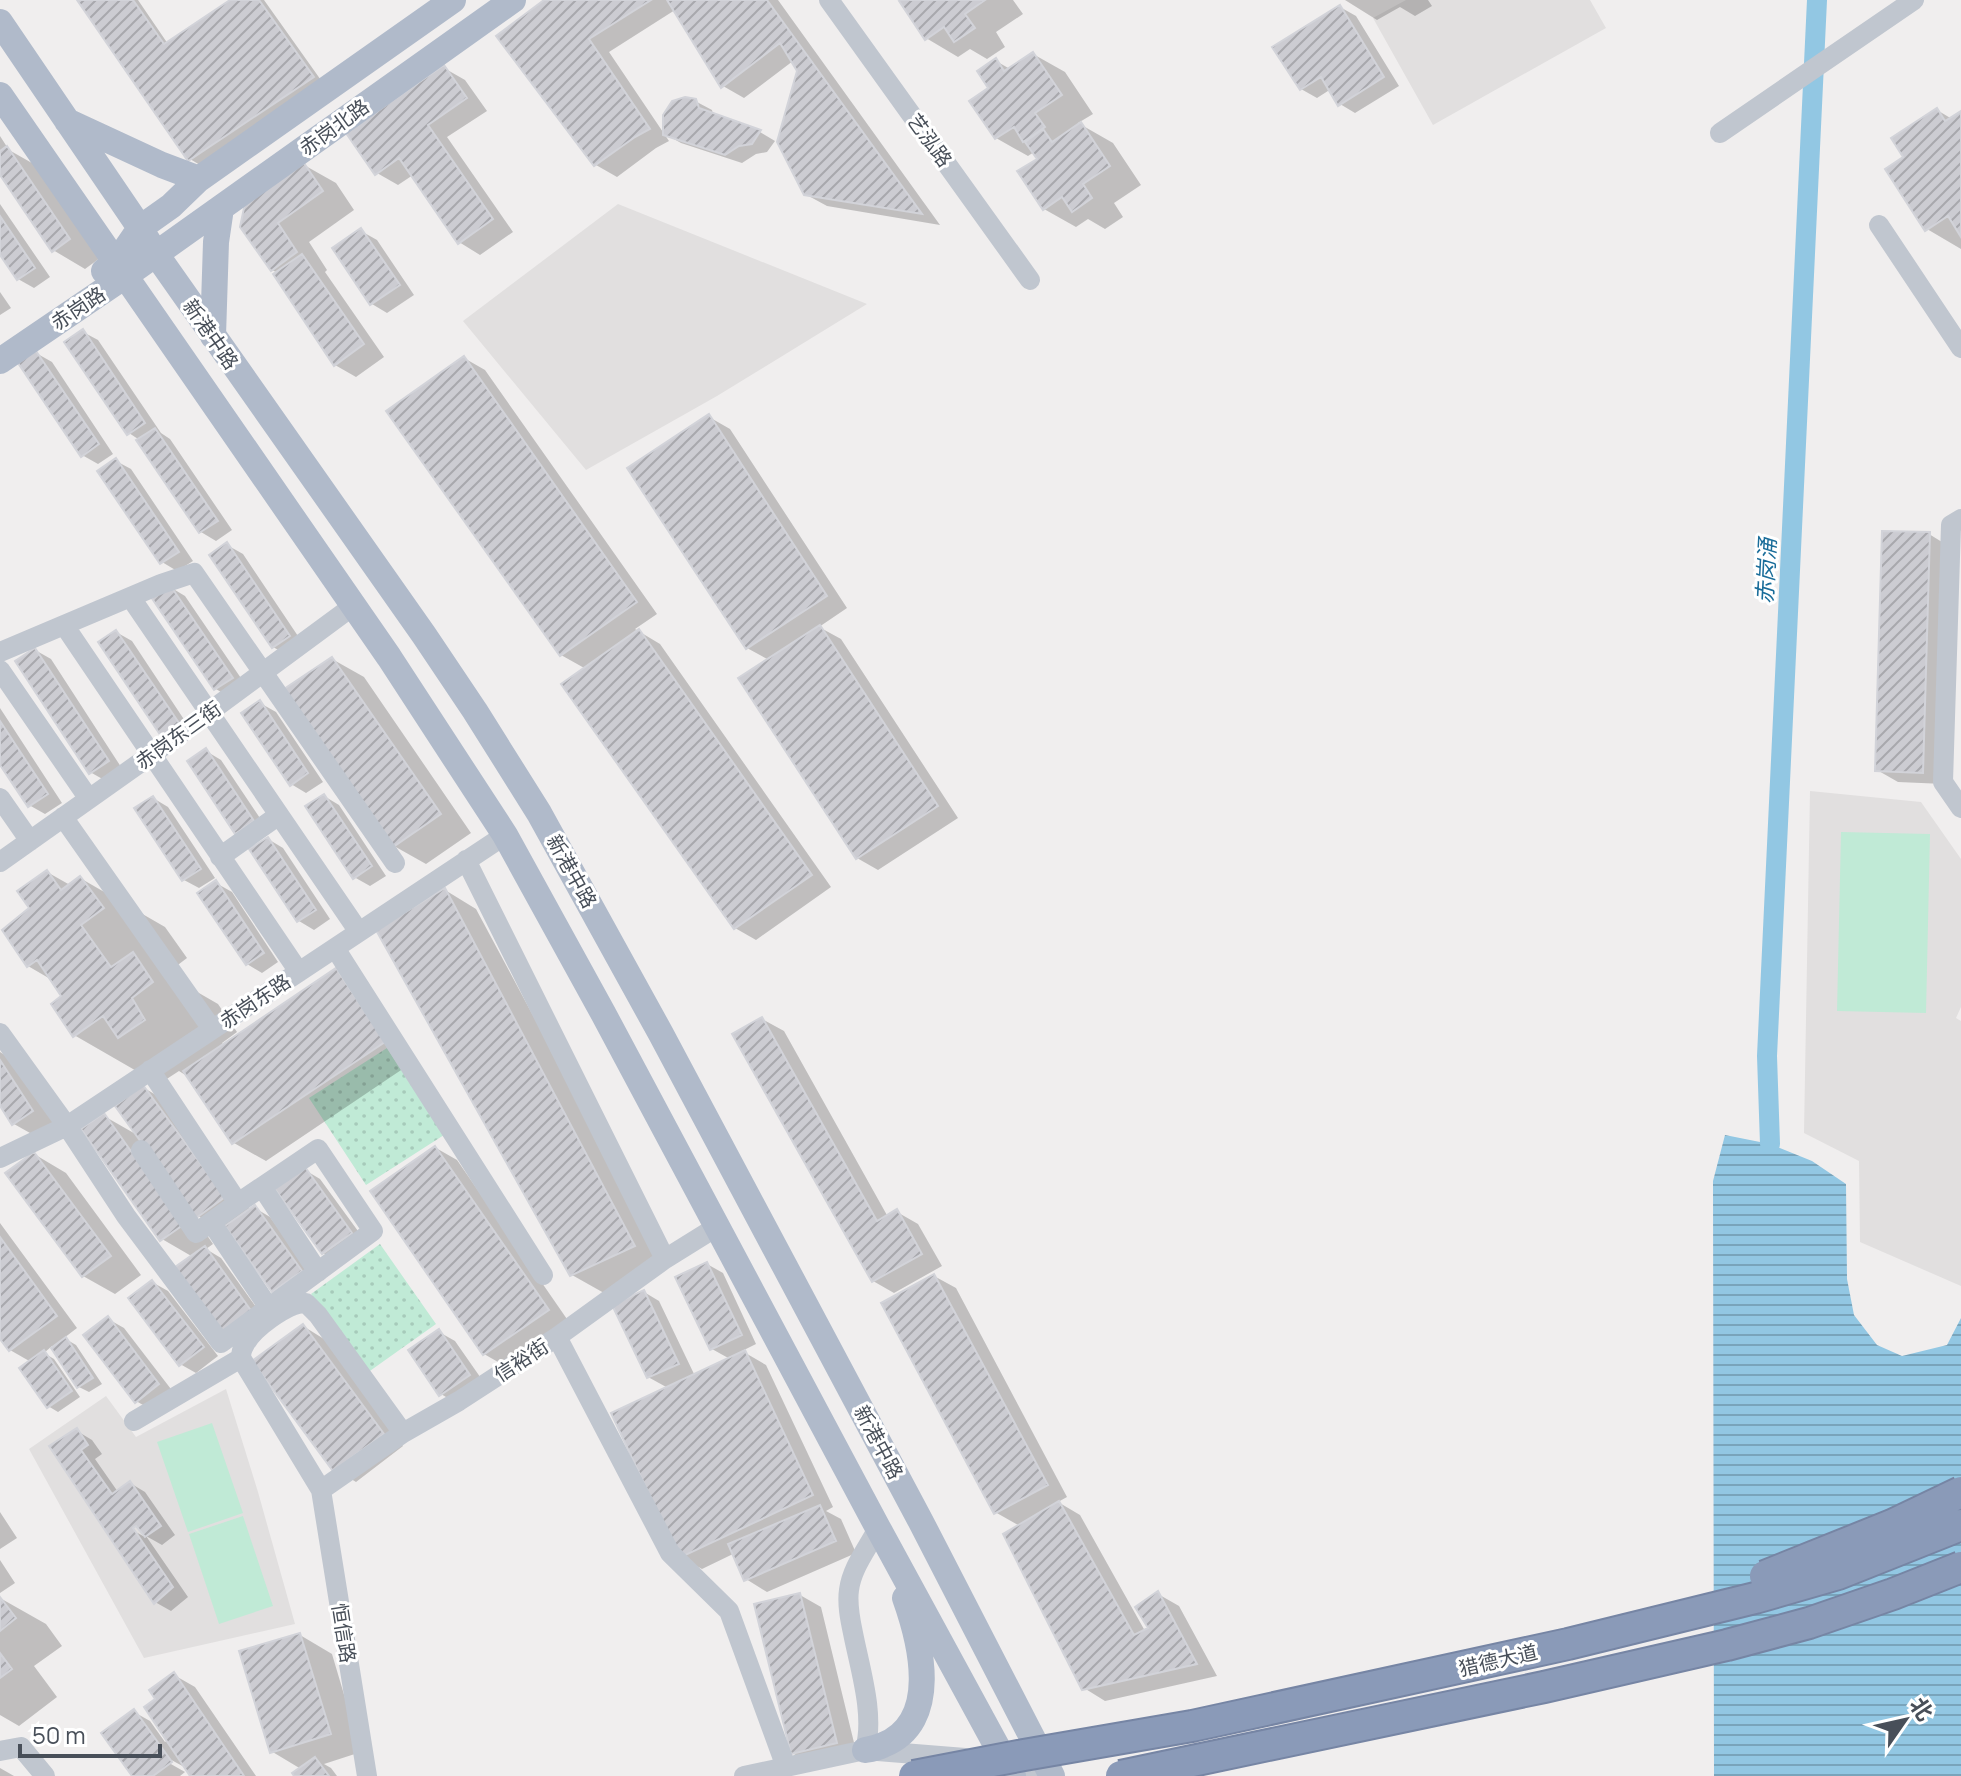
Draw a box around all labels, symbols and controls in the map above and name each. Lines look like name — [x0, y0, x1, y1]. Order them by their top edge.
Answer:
street label: 赤岗北路 — [294, 93, 374, 161]
street label: 艺泓路 — [901, 108, 959, 172]
street label: 赤岗路 — [46, 280, 110, 336]
street label: 新港中路 — [177, 293, 245, 375]
water label: 赤岗涌 — [1749, 534, 1783, 605]
street label: 赤岗东三街 — [130, 695, 226, 775]
street label: 新港中路 — [541, 829, 603, 913]
street label: 赤岗东路 — [214, 967, 296, 1035]
street label: 信裕街 — [488, 1332, 554, 1388]
street label: 新港中路 — [848, 1400, 910, 1484]
street label: 恒信路 — [326, 1601, 362, 1665]
street label: 猎德大道 — [1456, 1638, 1540, 1682]
north arrow — [1865, 1680, 1945, 1760]
text: 北 — [1903, 1691, 1940, 1726]
scale bar — [20, 1708, 160, 1758]
text: 50 m — [32, 1718, 86, 1751]

